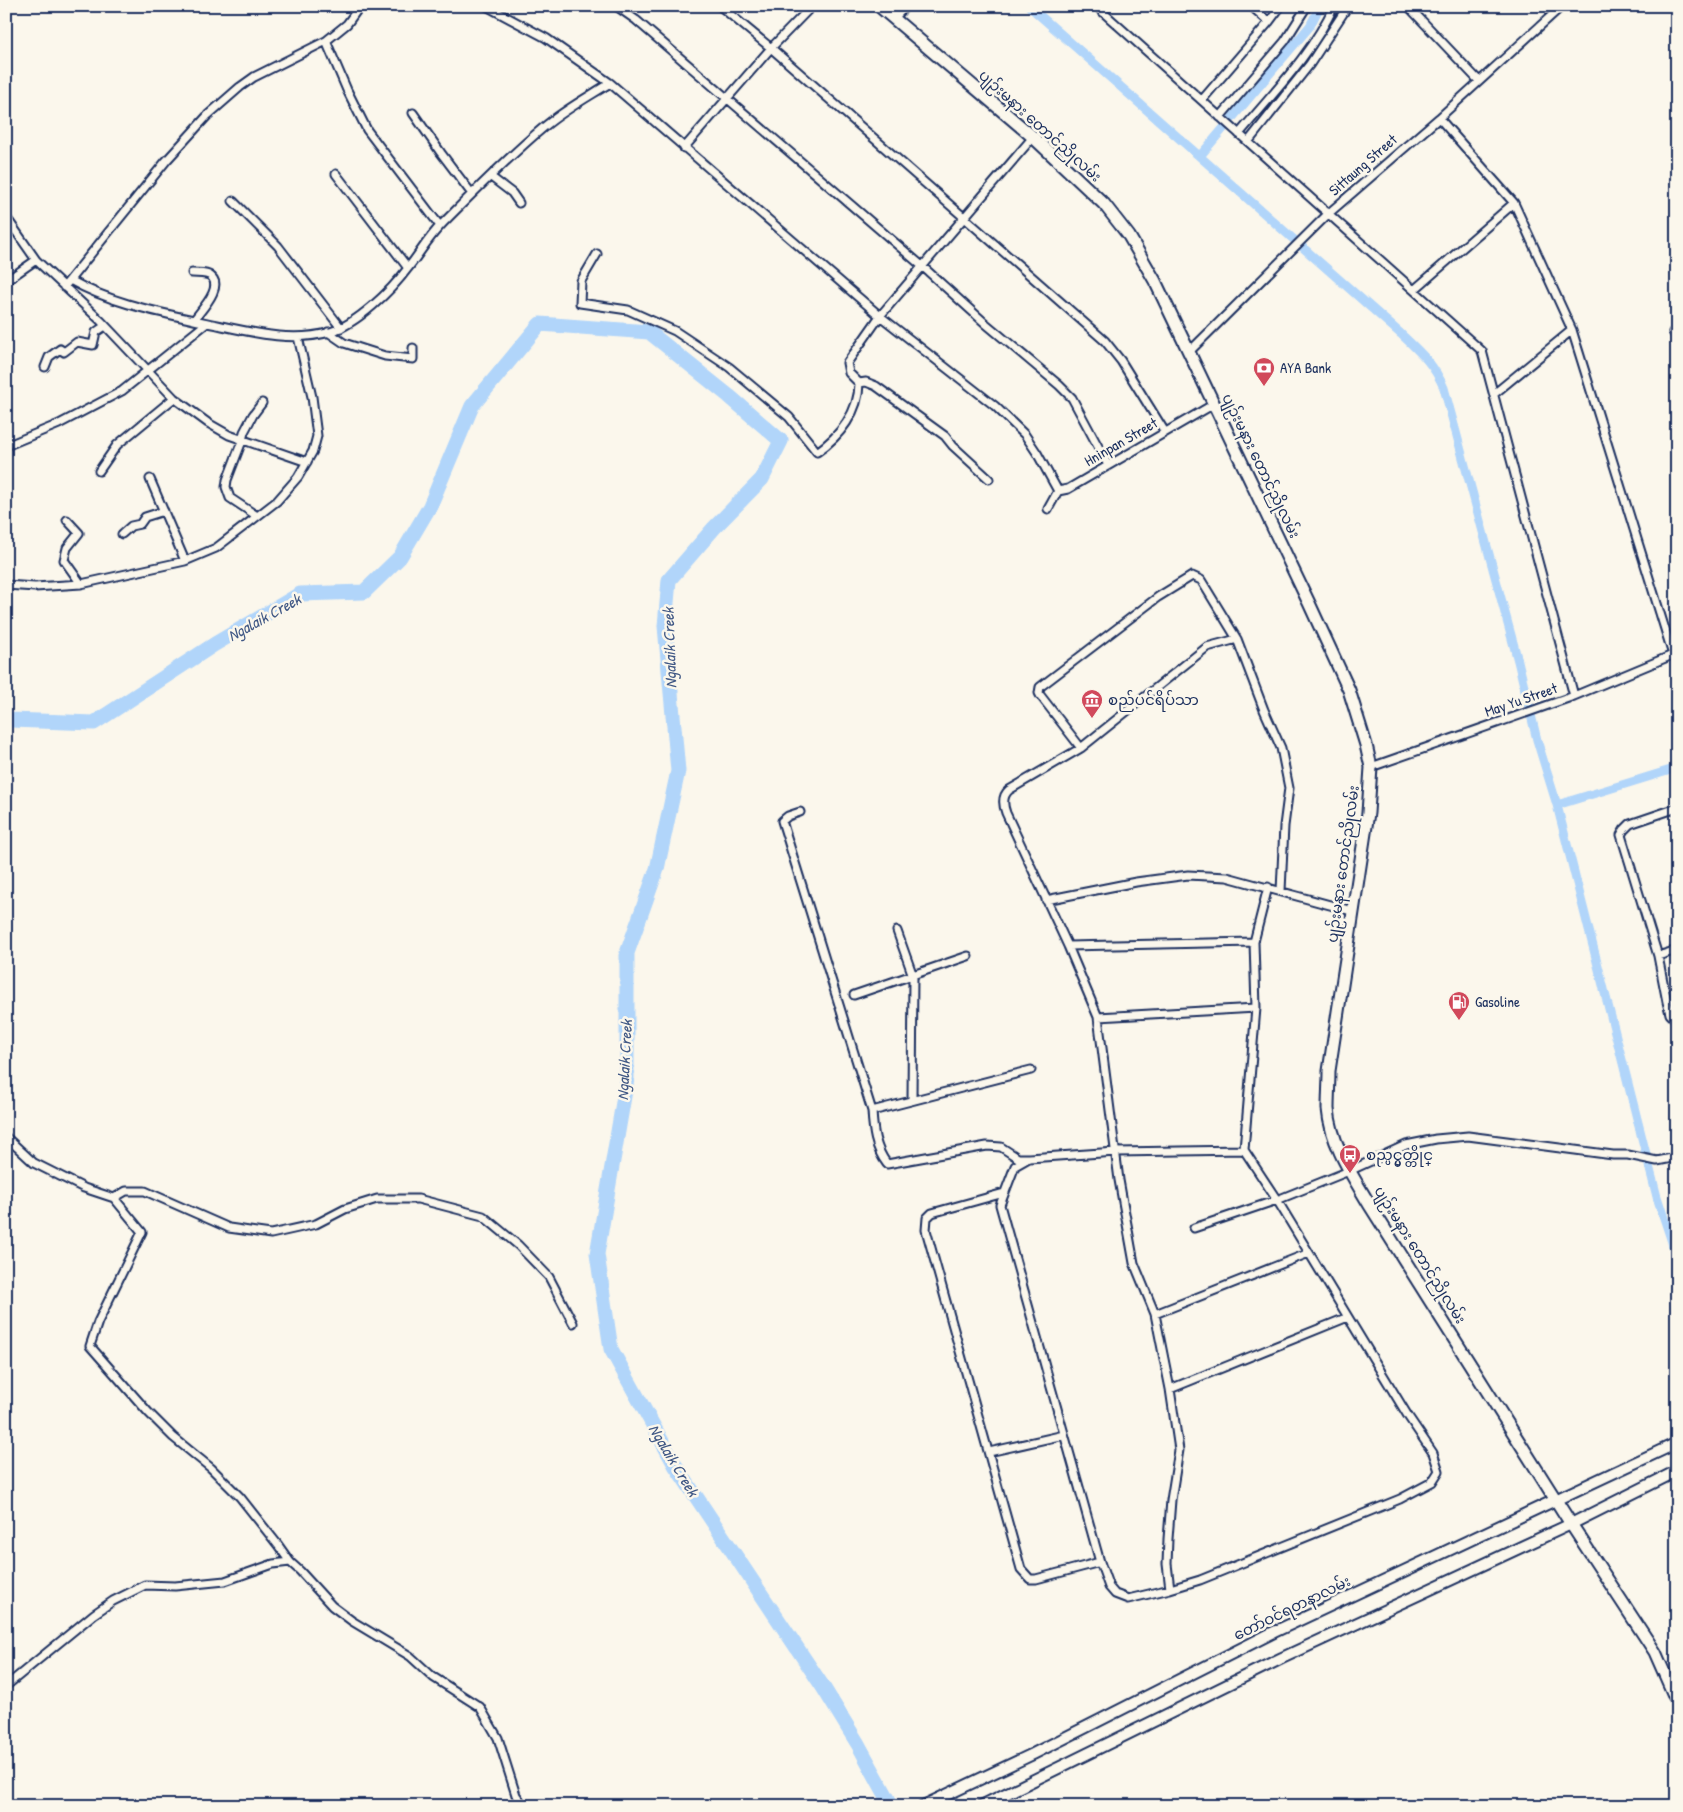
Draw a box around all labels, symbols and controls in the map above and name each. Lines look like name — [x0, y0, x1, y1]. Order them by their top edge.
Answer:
street label: ပျဉ်းမနား တောင်ညိုလမ်း — [973, 65, 1106, 188]
street label: Sittaung Street — [1324, 129, 1402, 200]
bank icon: AYA Bank — [1252, 356, 1276, 387]
place label: AYA Bank — [1280, 357, 1331, 378]
street label: ပျဉ်းမနား တောင်ညိုလမ်း — [1215, 390, 1306, 543]
street label: Hninpan Street — [1080, 412, 1162, 471]
water label: Ngalaik Creek — [223, 587, 306, 646]
water label: Ngalaik Creek — [657, 606, 681, 689]
street label: May Yu Street — [1482, 677, 1561, 722]
museum icon: စည်ပင်ရိပ်သာ — [1080, 688, 1104, 719]
place label: စည်ပင်ရိပ်သာ — [1108, 689, 1199, 712]
street label: ပျဉ်းမနား တောင်ညိုလမ်း — [1321, 784, 1366, 944]
fuel station icon: Gasoline — [1447, 990, 1471, 1021]
place label: Gasoline — [1475, 991, 1520, 1012]
water label: Ngalaik Creek — [611, 1018, 637, 1101]
bus stop icon: စည္ပင္မွတ္တိုင္ — [1338, 1143, 1362, 1174]
place label: စည္ပင္မွတ္တိုင္ — [1366, 1144, 1433, 1167]
street label: ပျဉ်းမနား တောင်ညိုလမ်း — [1368, 1182, 1471, 1329]
water label: Ngalaik Creek — [644, 1420, 705, 1501]
street label: တော်ဝင်ရတနာလမ်း — [1230, 1570, 1355, 1647]

